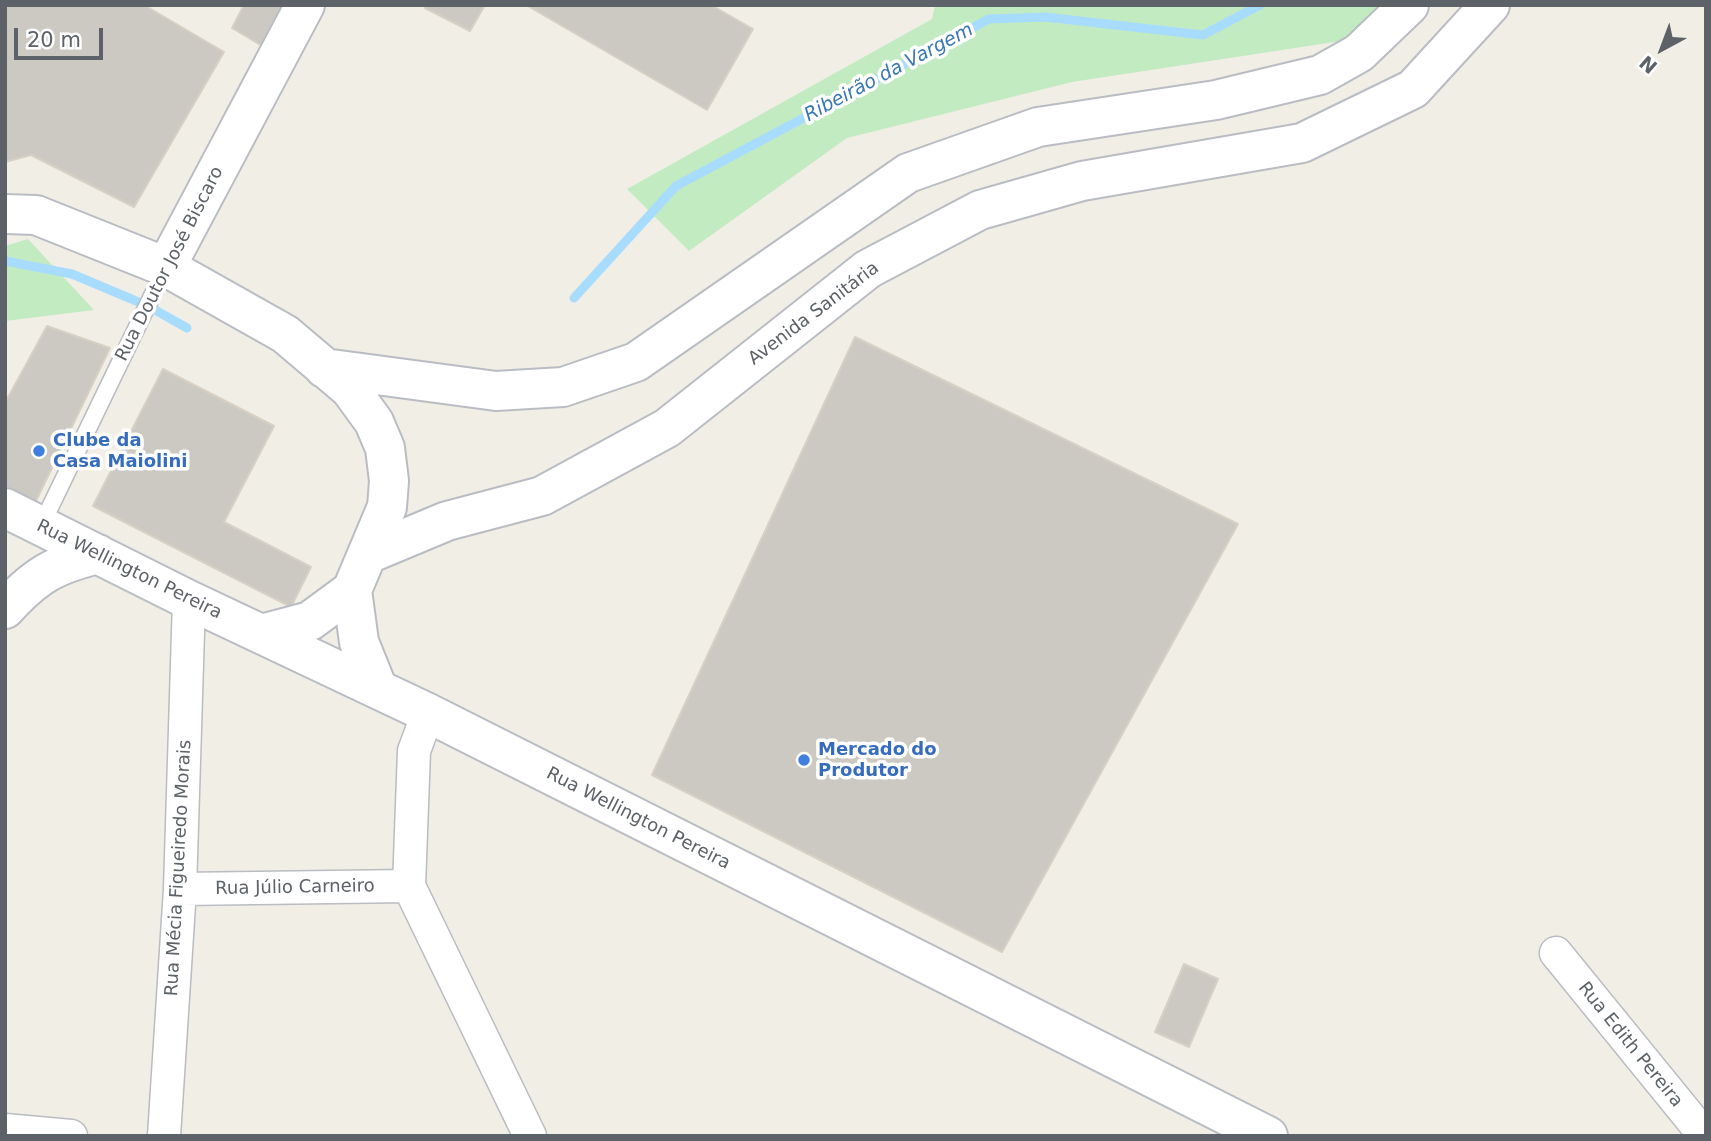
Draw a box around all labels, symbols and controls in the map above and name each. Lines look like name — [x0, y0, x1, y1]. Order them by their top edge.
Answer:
scale bar — [18, 14, 107, 58]
north arrow — [1627, 14, 1697, 84]
water label: Ribeirão da Vargem — [801, 19, 977, 127]
text: 20 m — [27, 28, 81, 52]
text: N — [1635, 51, 1661, 78]
street label: Rua Doutor José Biscaro — [111, 163, 229, 365]
street label: Avenida Sanitária — [744, 258, 884, 370]
place label: Clube da Casa Maiolini — [53, 430, 187, 472]
marker: Clube da Casa Maiolini — [31, 443, 47, 459]
street label: Rua Wellington Pereira — [33, 516, 225, 624]
street label: Rua Mécia Figueiredo Morais — [161, 739, 197, 997]
place label: Mercado do Produtor — [818, 739, 937, 782]
marker: Mercado do Produtor — [796, 752, 812, 768]
street label: Rua Wellington Pereira — [542, 763, 734, 875]
street label: Rua Júlio Carneiro — [215, 876, 375, 900]
street label: Rua Edith Pereira — [1573, 978, 1687, 1112]

